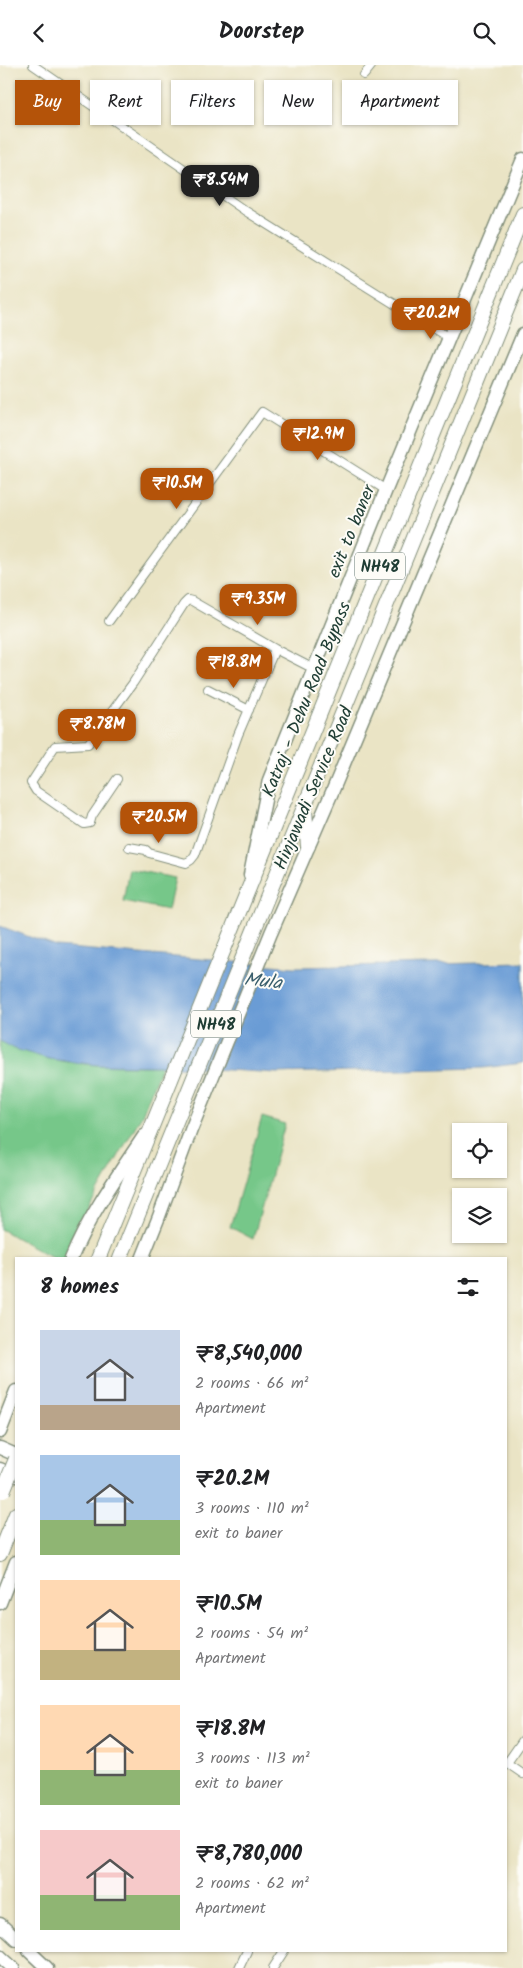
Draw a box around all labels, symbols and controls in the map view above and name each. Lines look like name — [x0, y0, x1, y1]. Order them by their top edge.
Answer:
text: Doorstep — [219, 15, 304, 50]
icon: back — [25, 19, 53, 47]
icon: search — [470, 19, 498, 47]
chip: Buy — [15, 80, 80, 125]
chip: Rent — [90, 80, 161, 125]
chip: Filters — [171, 80, 254, 125]
chip: New — [264, 80, 332, 125]
chip: Apartment — [342, 80, 458, 125]
pin: ₹8.54M — [179, 165, 261, 207]
text: ₹8.54M — [192, 168, 248, 193]
pin: ₹20.2M — [390, 297, 472, 340]
text: ₹20.2M — [403, 301, 459, 326]
pin: ₹12.9M — [277, 419, 359, 461]
text: ₹12.9M — [292, 422, 344, 447]
pin: ₹10.5M — [136, 467, 218, 510]
text: ₹10.5M — [152, 471, 202, 496]
street label: exit to baner — [321, 480, 385, 582]
road number: NH48 — [355, 553, 405, 579]
pin: ₹9.35M — [217, 583, 299, 626]
text: ₹9.35M — [231, 587, 285, 612]
street label: Katraj - Dehu Road Bypass — [255, 597, 360, 802]
pin: ₹18.8M — [193, 647, 275, 689]
text: ₹18.8M — [207, 650, 261, 675]
street label: Hinjawadi Service Road — [267, 701, 362, 875]
pin: ₹8.78M — [56, 709, 138, 751]
text: ₹8.78M — [69, 712, 125, 737]
pin: ₹20.5M — [118, 801, 200, 844]
text: ₹20.5M — [131, 805, 187, 830]
water label: Mula — [242, 965, 284, 999]
road number: NH48 — [191, 1011, 241, 1037]
map controls — [452, 1123, 507, 1243]
button: locate — [452, 1123, 507, 1178]
button: layers — [452, 1188, 507, 1243]
text: 8 homes — [40, 1271, 119, 1304]
icon: filters — [454, 1273, 482, 1301]
text: ₹8,540,000 — [195, 1338, 302, 1371]
icon: home — [80, 1350, 140, 1410]
text: 2 rooms · 66 m² — [195, 1371, 309, 1396]
text: Apartment — [195, 1396, 266, 1421]
text: ₹20.2M — [195, 1463, 269, 1496]
icon: home — [80, 1475, 140, 1535]
text: 3 rooms · 110 m² — [195, 1496, 309, 1521]
text: exit to baner — [195, 1521, 282, 1546]
text: ₹10.5M — [195, 1588, 262, 1621]
icon: home — [80, 1600, 140, 1660]
text: 2 rooms · 54 m² — [195, 1621, 308, 1646]
text: Apartment — [195, 1646, 266, 1671]
text: ₹18.8M — [195, 1713, 265, 1746]
icon: home — [80, 1725, 140, 1785]
text: 3 rooms · 113 m² — [195, 1746, 310, 1771]
text: exit to baner — [195, 1771, 282, 1796]
text: ₹8,780,000 — [195, 1838, 302, 1871]
icon: home — [80, 1850, 140, 1910]
text: 2 rooms · 62 m² — [195, 1871, 309, 1896]
text: Apartment — [195, 1896, 266, 1921]

